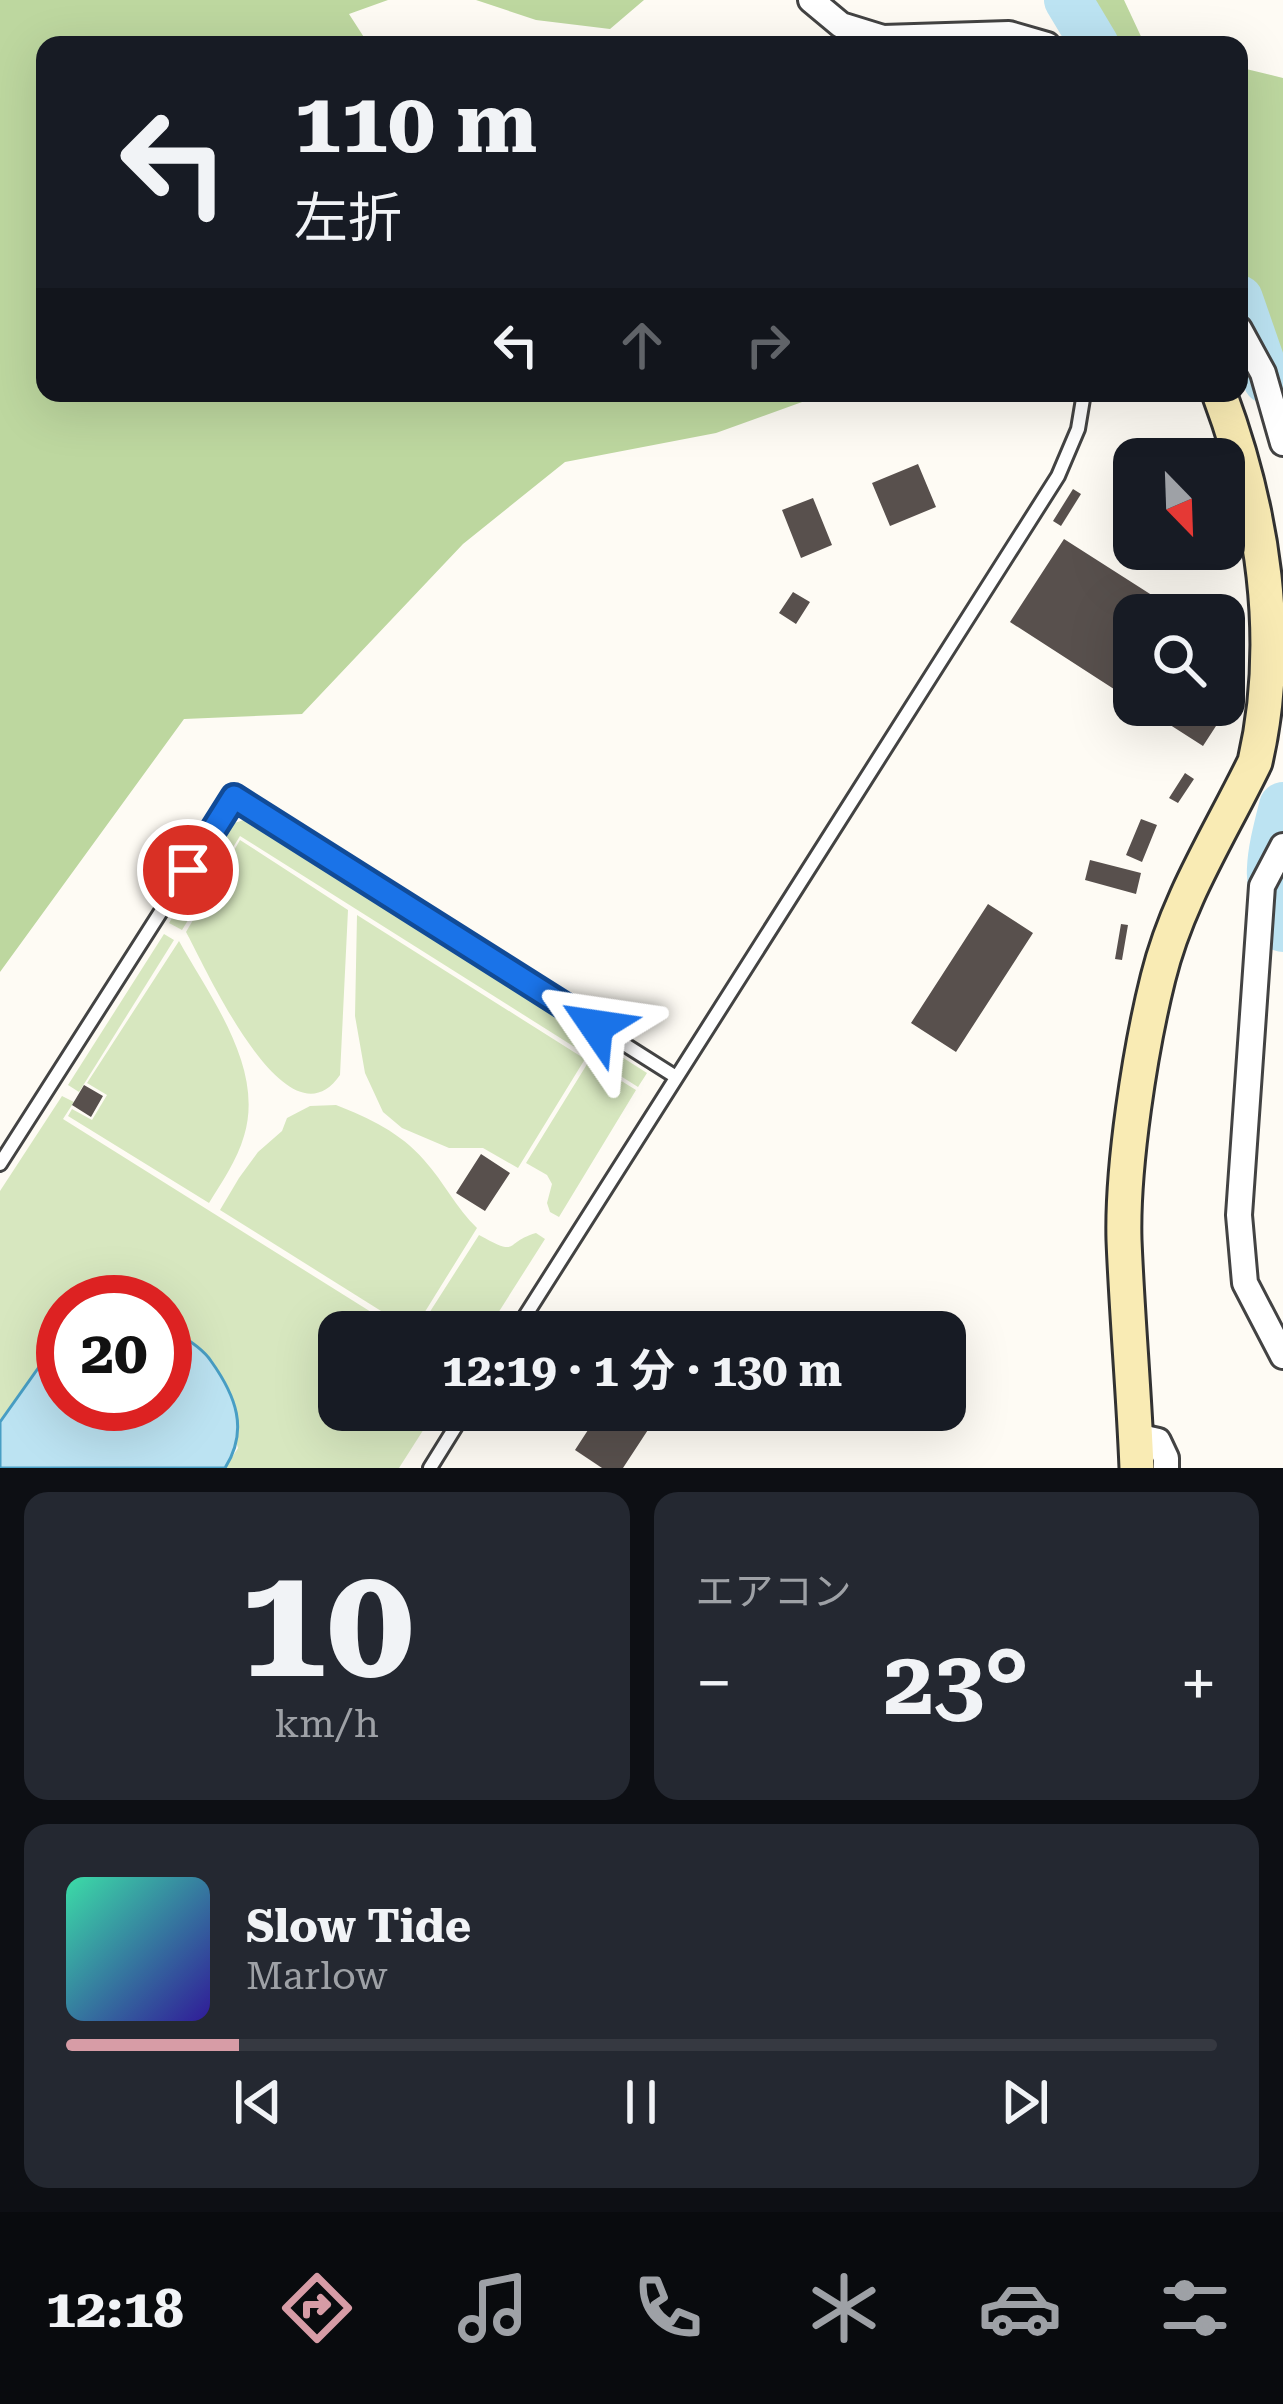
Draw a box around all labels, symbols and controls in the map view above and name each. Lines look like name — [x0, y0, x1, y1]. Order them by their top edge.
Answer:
text: 110 m — [294, 74, 537, 172]
icon: left — [96, 84, 252, 240]
text: 左折 — [294, 187, 402, 250]
icon: left — [483, 312, 549, 378]
icon: ahead — [609, 312, 675, 378]
icon: right — [735, 312, 801, 378]
north arrow — [1113, 438, 1245, 570]
map controls — [1113, 438, 1245, 726]
button: search — [1113, 594, 1245, 726]
pin — [137, 819, 239, 921]
icon: arrive — [155, 837, 221, 903]
position arrow — [533, 963, 659, 1089]
speed limit sign: 20 — [36, 1275, 192, 1431]
text: 12:19 · 1 分 · 130 m — [442, 1344, 842, 1397]
text: 10 — [239, 1531, 414, 1714]
text: エアコン — [696, 1569, 852, 1615]
text: 23° — [883, 1631, 1029, 1736]
text: − — [696, 1645, 732, 1722]
text: + — [1180, 1645, 1217, 1722]
text: km/h — [275, 1701, 379, 1747]
text: Slow Tide — [246, 1900, 471, 1953]
text: Marlow — [246, 1953, 387, 1999]
icon: previous — [225, 2069, 291, 2135]
icon: pause — [608, 2069, 674, 2135]
icon: next — [992, 2069, 1058, 2135]
icon: directions — [275, 2266, 359, 2350]
icon: music — [451, 2266, 535, 2350]
icon: phone — [626, 2266, 710, 2350]
icon: climate — [802, 2266, 886, 2350]
icon: car — [978, 2266, 1062, 2350]
icon: filters — [1153, 2266, 1237, 2350]
text: 12:18 — [46, 2277, 184, 2340]

